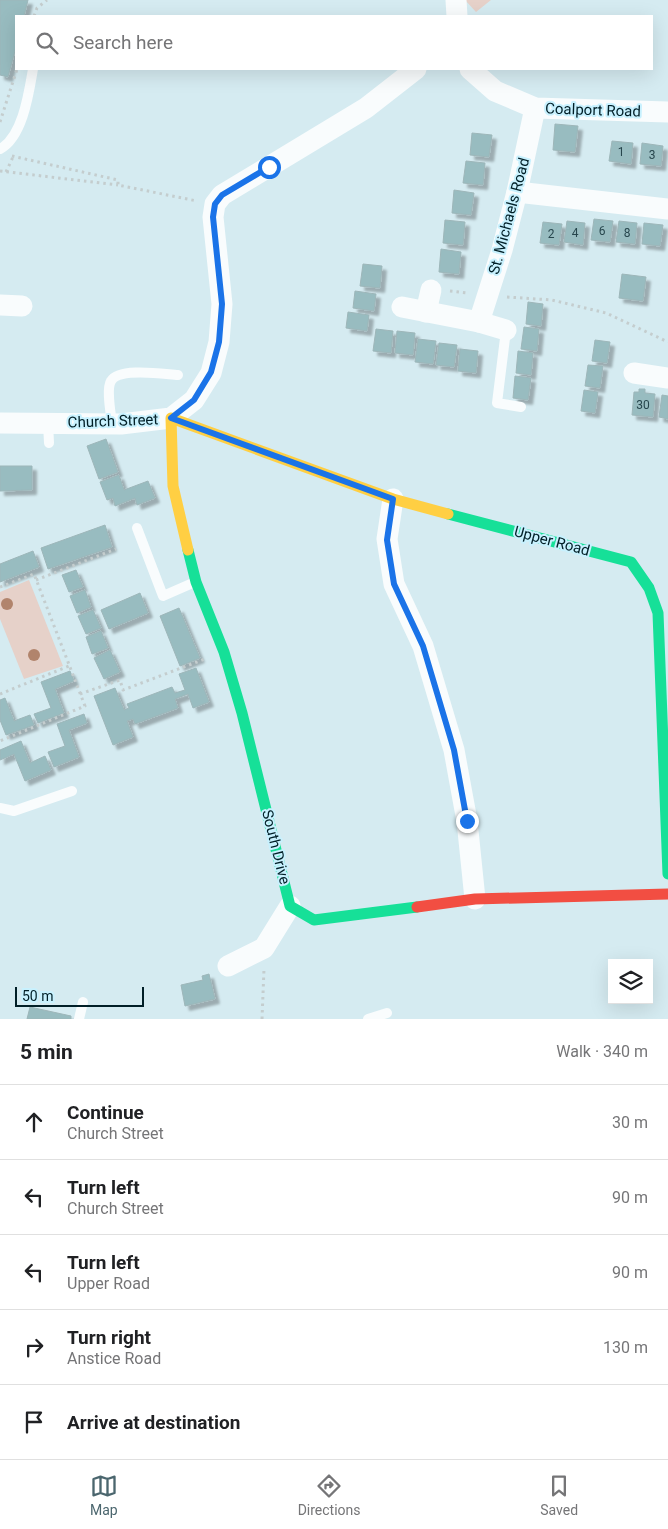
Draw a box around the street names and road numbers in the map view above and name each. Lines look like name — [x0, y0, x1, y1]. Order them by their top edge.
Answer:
street label: Coalport Road — [545, 99, 641, 121]
street label: St. Michaels Road — [485, 156, 533, 276]
street label: Church Street — [67, 410, 159, 432]
street label: Upper Road — [512, 522, 592, 560]
street label: South Drive — [258, 808, 294, 886]

